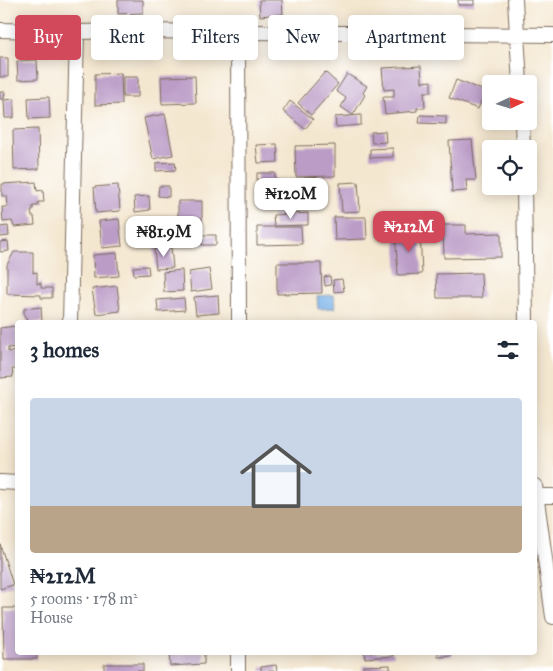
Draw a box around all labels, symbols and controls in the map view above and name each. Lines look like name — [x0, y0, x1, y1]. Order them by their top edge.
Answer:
chip: Buy — [15, 15, 81, 60]
chip: Rent — [91, 15, 163, 60]
chip: Filters — [173, 15, 258, 60]
chip: New — [268, 15, 338, 60]
chip: Apartment — [348, 15, 464, 60]
north arrow — [482, 75, 538, 130]
map controls — [482, 75, 537, 195]
button: locate — [482, 140, 537, 195]
pin: ₦120M — [256, 178, 326, 220]
text: ₦120M — [265, 184, 317, 203]
pin: ₦212M — [374, 210, 444, 253]
pin: ₦81.9M — [123, 216, 205, 258]
text: ₦212M — [384, 217, 434, 236]
text: ₦81.9M — [137, 222, 191, 241]
icon: filters — [494, 336, 522, 364]
text: 3 homes — [30, 337, 99, 363]
icon: home — [231, 431, 321, 521]
text: ₦212M — [30, 563, 96, 589]
text: 5 rooms · 178 m² — [30, 589, 138, 608]
text: House — [30, 608, 73, 627]

